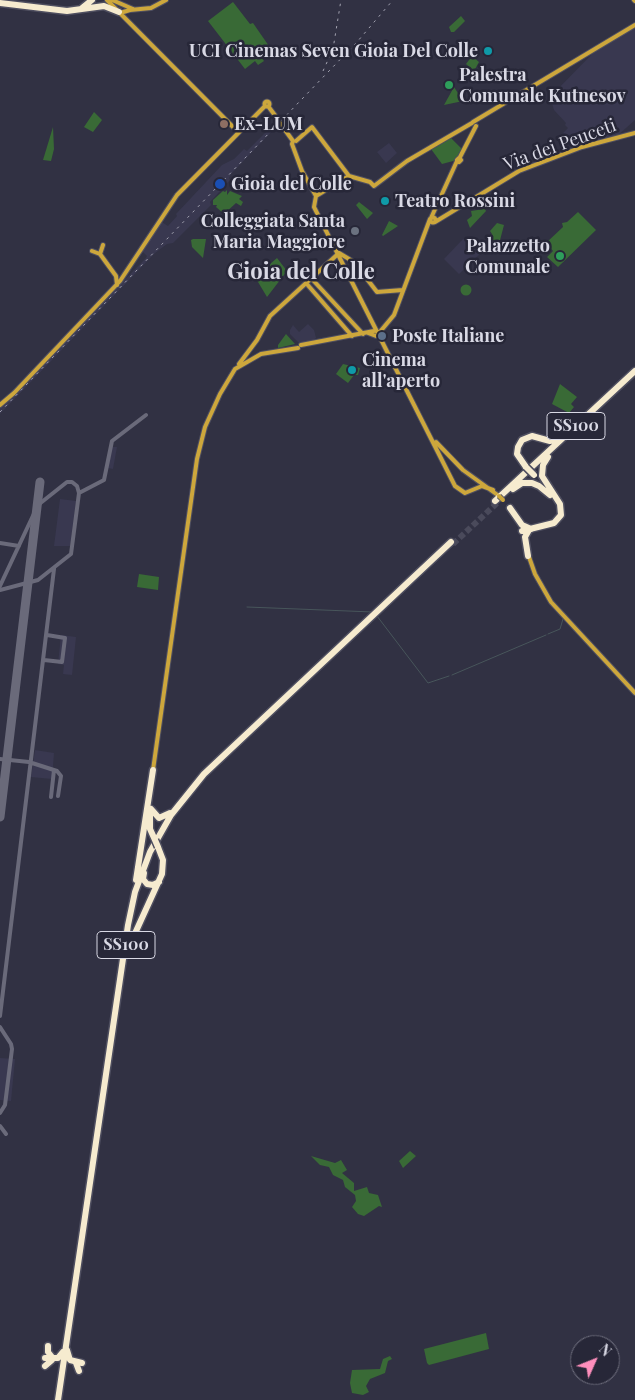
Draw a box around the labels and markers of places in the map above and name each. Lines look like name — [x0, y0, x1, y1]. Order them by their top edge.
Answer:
place label: UCI Cinemas Seven Gioia Del Colle — [189, 40, 478, 62]
marker: UCI Cinemas Seven Gioia Del Colle — [482, 45, 494, 57]
place label: Palestra Comunale Kutnesov — [459, 64, 626, 106]
marker: Palestra Comunale Kutnesov — [443, 79, 455, 91]
place label: Ex-LUM — [234, 113, 303, 135]
marker: Ex-LUM — [218, 118, 230, 130]
place label: Gioia del Colle — [231, 173, 352, 195]
marker: Gioia del Colle — [213, 177, 227, 191]
place label: Teatro Rossini — [395, 190, 515, 212]
marker: Teatro Rossini — [379, 195, 391, 207]
place label: Colleggiata Santa Maria Maggiore — [201, 210, 345, 252]
marker: Colleggiata Santa Maria Maggiore — [349, 225, 361, 237]
place label: Palazzetto Comunale — [465, 235, 550, 278]
marker: Palazzetto Comunale — [554, 250, 566, 262]
place label: Poste Italiane — [392, 325, 504, 347]
marker: Poste Italiane — [376, 330, 388, 342]
place label: Cinema all'aperto — [362, 349, 440, 392]
marker: Cinema all'aperto — [346, 364, 358, 376]

